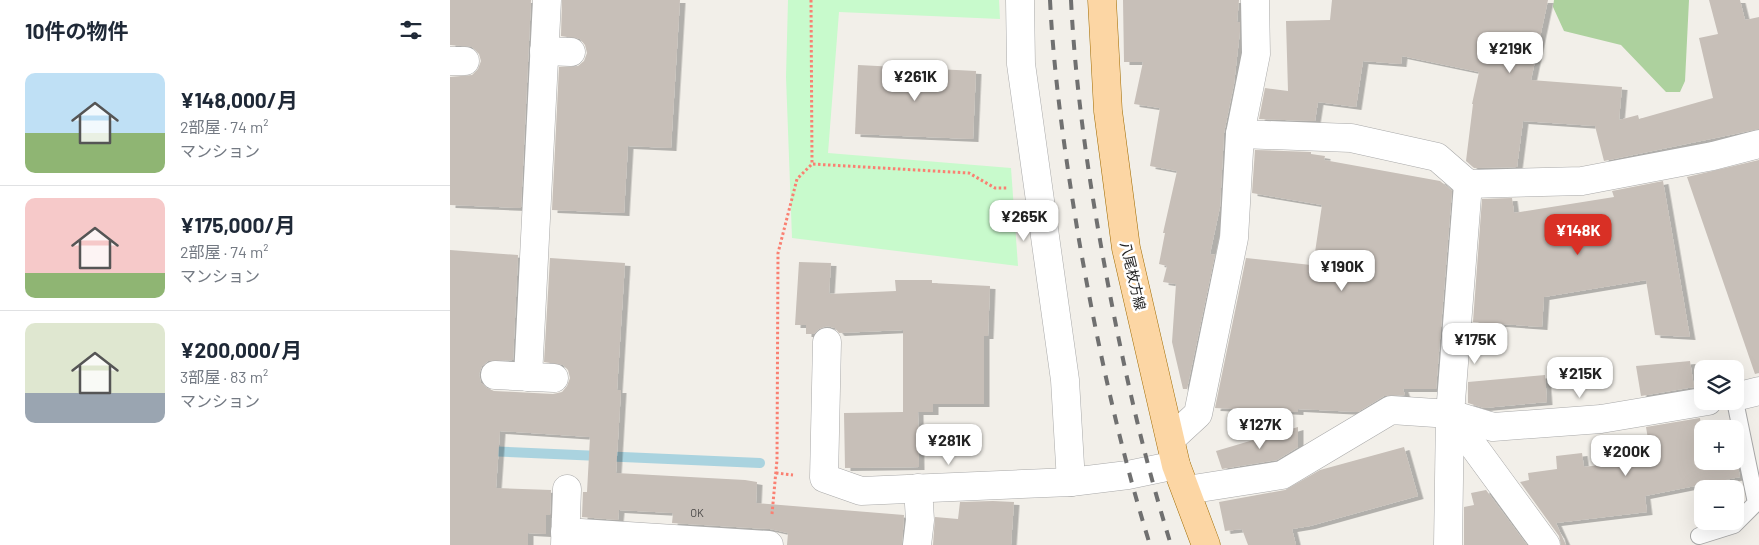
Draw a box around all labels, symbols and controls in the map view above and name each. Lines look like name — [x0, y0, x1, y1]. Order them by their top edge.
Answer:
icon: filters — [397, 16, 425, 44]
text: 10件の物件 — [25, 18, 128, 43]
pin: ¥219K — [1475, 32, 1545, 74]
text: ¥219K — [1488, 38, 1532, 57]
pin: ¥261K — [880, 59, 950, 102]
text: ¥261K — [893, 66, 937, 85]
text: ¥148,000/月 — [180, 87, 298, 112]
icon: home — [65, 93, 125, 153]
text: 2部屋 · 74 m² — [180, 117, 268, 136]
text: マンション — [180, 141, 260, 160]
pin: ¥265K — [989, 200, 1059, 242]
text: ¥265K — [1000, 206, 1048, 225]
text: ¥175,000/月 — [180, 212, 295, 237]
pin: ¥148K — [1543, 214, 1613, 256]
icon: home — [65, 218, 125, 278]
text: ¥148K — [1556, 220, 1601, 239]
street label: 八尾枚方線 — [1117, 240, 1150, 312]
text: 2部屋 · 74 m² — [180, 242, 268, 261]
pin: ¥190K — [1307, 250, 1377, 292]
text: ¥190K — [1320, 256, 1364, 275]
text: マンション — [180, 266, 260, 285]
pin: ¥175K — [1440, 322, 1510, 365]
text: ¥175K — [1453, 329, 1497, 348]
text: ¥200,000/月 — [180, 337, 302, 362]
icon: home — [65, 343, 125, 403]
pin: ¥215K — [1545, 356, 1615, 399]
map controls — [1694, 360, 1744, 530]
button: layers — [1694, 360, 1744, 410]
text: ¥215K — [1558, 363, 1602, 382]
text: 3部屋 · 83 m² — [180, 367, 268, 386]
text: マンション — [180, 391, 260, 410]
pin: ¥127K — [1225, 408, 1295, 450]
text: ¥127K — [1238, 414, 1282, 433]
button: + — [1694, 420, 1744, 470]
pin: ¥281K — [914, 424, 984, 466]
text: ¥281K — [927, 430, 971, 449]
pin: ¥200K — [1591, 434, 1661, 477]
text: ¥200K — [1602, 441, 1650, 460]
button: − — [1694, 480, 1744, 530]
house number: OK — [690, 506, 704, 519]

